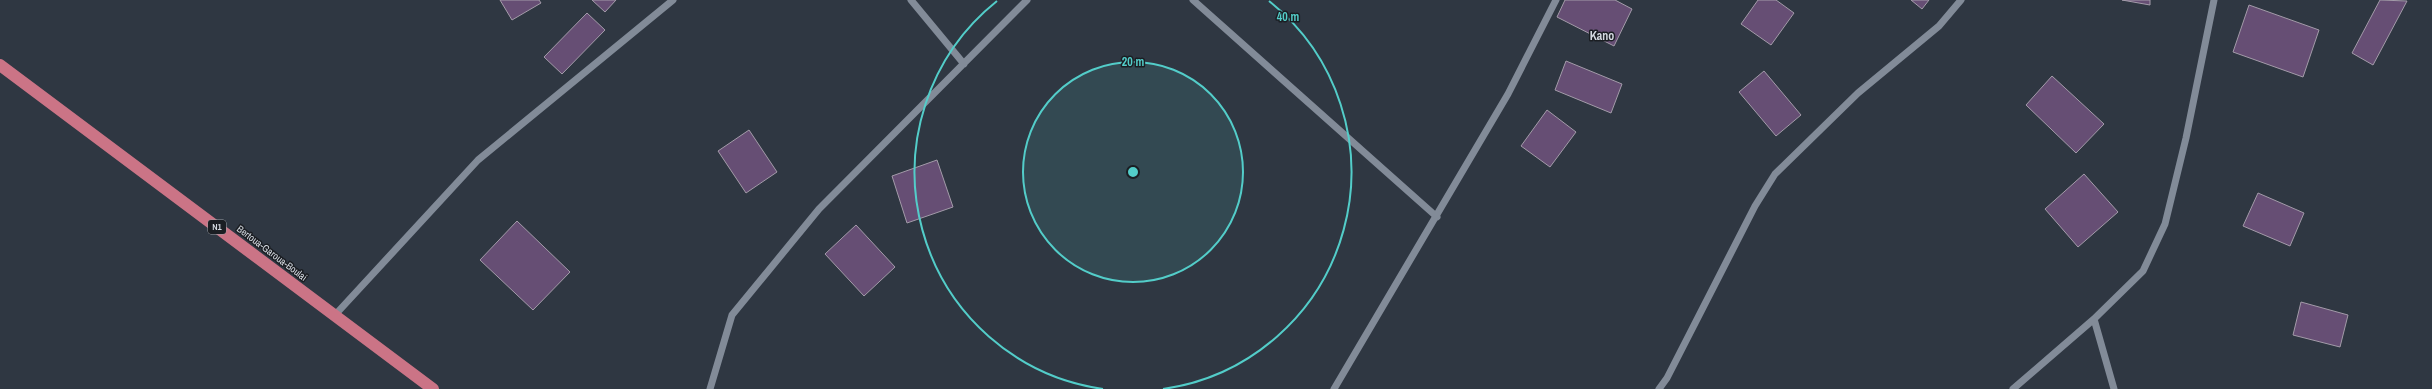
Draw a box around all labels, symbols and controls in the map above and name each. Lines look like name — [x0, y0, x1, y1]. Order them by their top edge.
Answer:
text: 40 m — [1277, 9, 1299, 25]
district label: Kano — [1590, 28, 1614, 44]
text: 20 m — [1122, 54, 1144, 70]
centre of rings — [1126, 165, 1140, 179]
road number: N1 — [208, 220, 226, 234]
street label: Bertoua-Garoua-Boulai — [234, 222, 310, 284]

